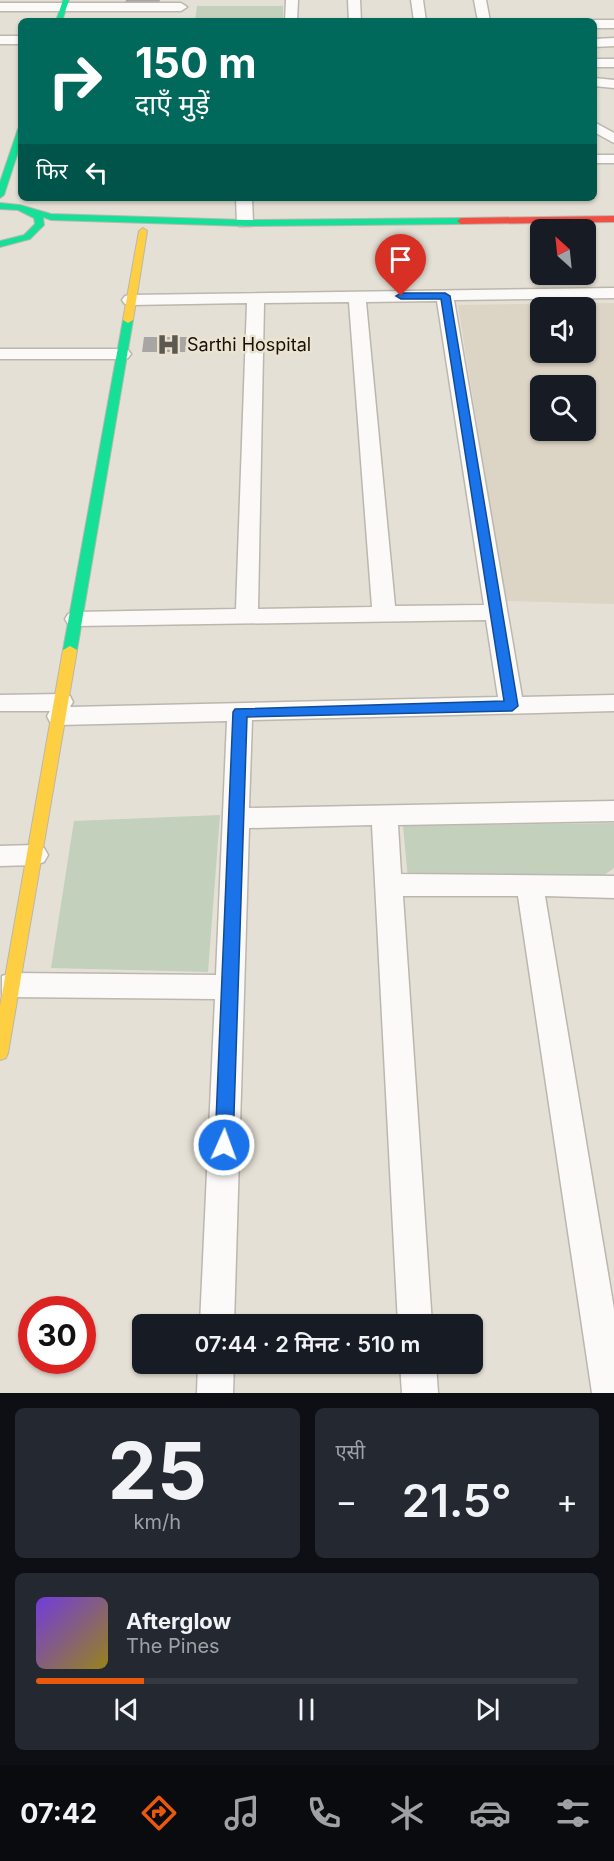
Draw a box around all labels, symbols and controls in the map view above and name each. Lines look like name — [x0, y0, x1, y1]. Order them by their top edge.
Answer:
text: 150 m — [135, 37, 257, 88]
icon: right — [36, 42, 114, 120]
text: दाएँ मुड़ें — [135, 88, 209, 121]
icon: left — [80, 156, 113, 189]
text: फिर — [36, 158, 68, 184]
north arrow — [530, 219, 596, 285]
map controls — [530, 219, 596, 441]
pin — [375, 234, 426, 296]
icon: arrive — [384, 243, 417, 276]
button: sound — [530, 297, 596, 363]
hospital icon: Sarthi Hospital — [156, 331, 182, 357]
place label: Sarthi Hospital — [187, 334, 311, 355]
button: search — [530, 375, 596, 441]
position arrow — [192, 1113, 256, 1177]
speed limit sign: 30 — [18, 1296, 96, 1374]
text: 07:44 · 2 मिनट · 510 m — [195, 1331, 420, 1357]
text: 25 — [108, 1423, 207, 1518]
text: एसी — [336, 1440, 365, 1464]
text: 21.5° — [402, 1473, 512, 1528]
text: − — [336, 1481, 357, 1521]
text: + — [556, 1481, 578, 1521]
text: km/h — [133, 1510, 181, 1534]
text: Afterglow — [126, 1608, 231, 1634]
text: The Pines — [126, 1634, 220, 1658]
icon: previous — [110, 1693, 143, 1726]
icon: pause — [290, 1693, 323, 1726]
icon: next — [471, 1693, 504, 1726]
icon: directions — [138, 1792, 180, 1834]
icon: music — [221, 1792, 263, 1834]
icon: phone — [303, 1792, 345, 1834]
icon: climate — [386, 1792, 428, 1834]
icon: car — [469, 1792, 511, 1834]
icon: filters — [552, 1792, 594, 1834]
text: 07:42 — [20, 1797, 97, 1830]

